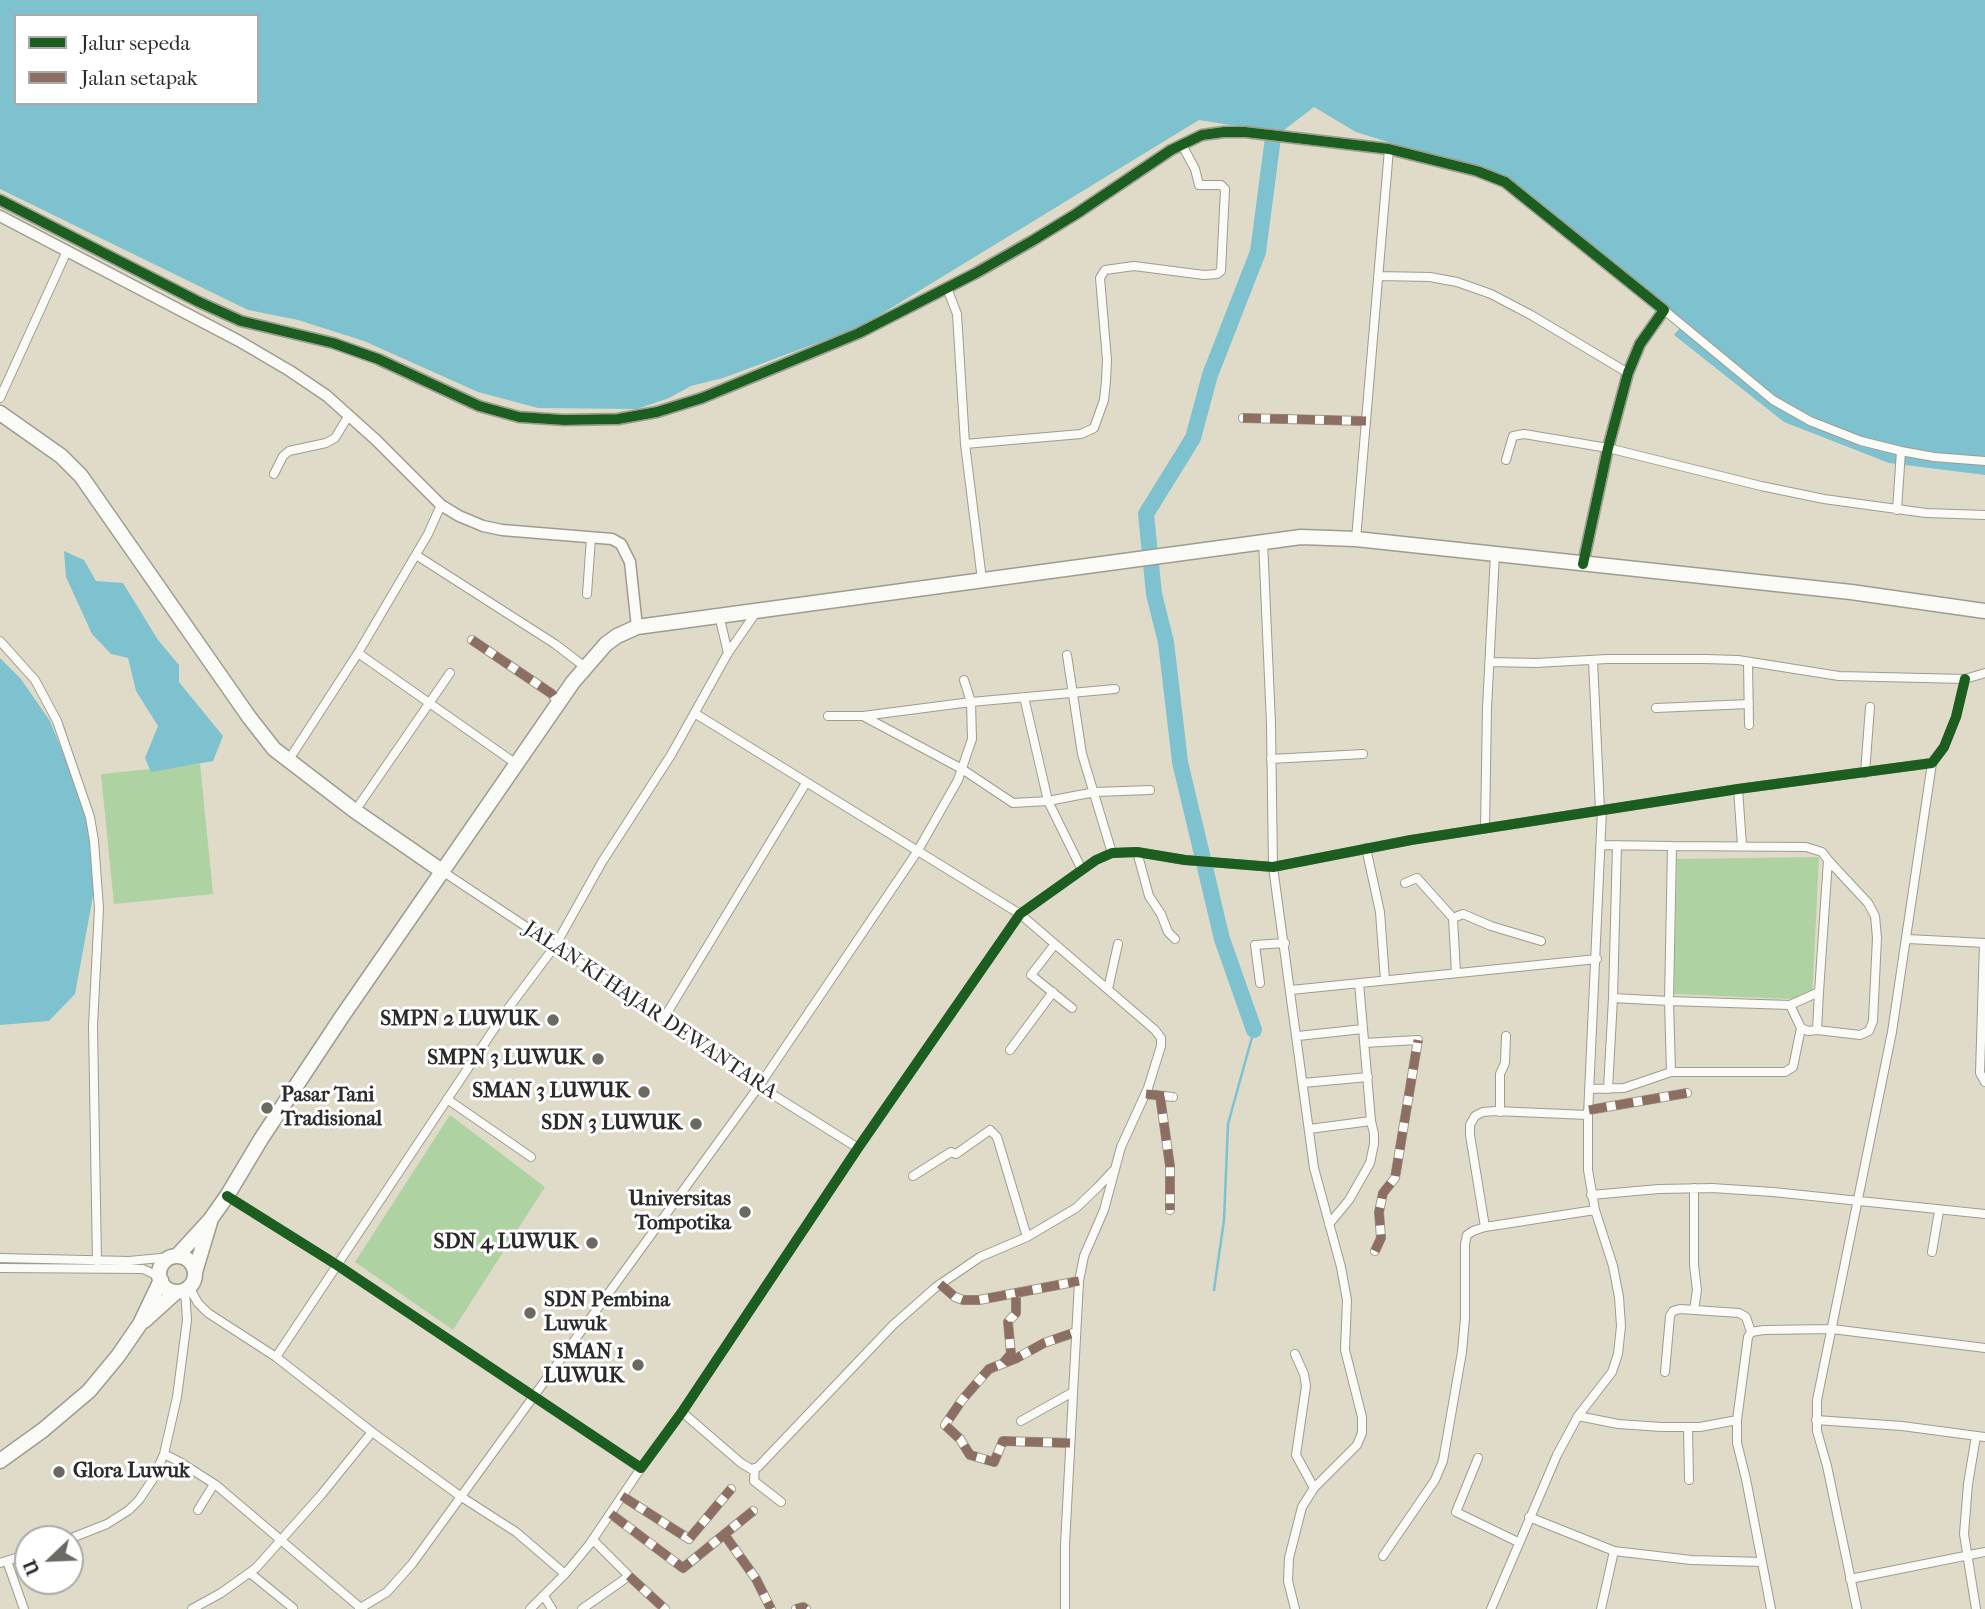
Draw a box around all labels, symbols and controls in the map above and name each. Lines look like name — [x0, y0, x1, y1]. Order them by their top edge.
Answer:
legend — [14, 14, 259, 105]
text: Jalur sepeda — [81, 31, 190, 55]
text: Jalan setapak — [81, 66, 198, 90]
street label: JALAN KI HAJAR DEWANTARA — [518, 917, 782, 1105]
place label: SMPN 2 LUWUK — [380, 1007, 539, 1033]
marker: SMPN 2 LUWUK — [545, 1012, 561, 1028]
place label: SMPN 3 LUWUK — [427, 1046, 584, 1072]
marker: SMPN 3 LUWUK — [590, 1051, 606, 1067]
place label: SMAN 3 LUWUK — [472, 1079, 630, 1105]
place label: Pasar Tani Tradisional — [281, 1083, 382, 1133]
marker: SMAN 3 LUWUK — [636, 1084, 652, 1100]
marker: Pasar Tani Tradisional — [259, 1100, 275, 1116]
place label: SDN 3 LUWUK — [541, 1111, 682, 1137]
marker: SDN 3 LUWUK — [688, 1116, 704, 1132]
place label: Universitas Tompotika — [628, 1187, 731, 1237]
marker: Universitas Tompotika — [737, 1204, 753, 1220]
place label: SDN 4 LUWUK — [434, 1230, 578, 1256]
marker: SDN 4 LUWUK — [584, 1235, 600, 1251]
place label: SDN Pembina Luwuk — [544, 1288, 670, 1338]
marker: SDN Pembina Luwuk — [522, 1305, 538, 1321]
place label: SMAN 1 LUWUK — [543, 1340, 624, 1390]
marker: SMAN 1 LUWUK — [630, 1357, 646, 1373]
place label: Glora Luwuk — [73, 1459, 190, 1485]
marker: Glora Luwuk — [51, 1464, 67, 1480]
north arrow — [14, 1525, 84, 1595]
text: U — [18, 1556, 45, 1579]

